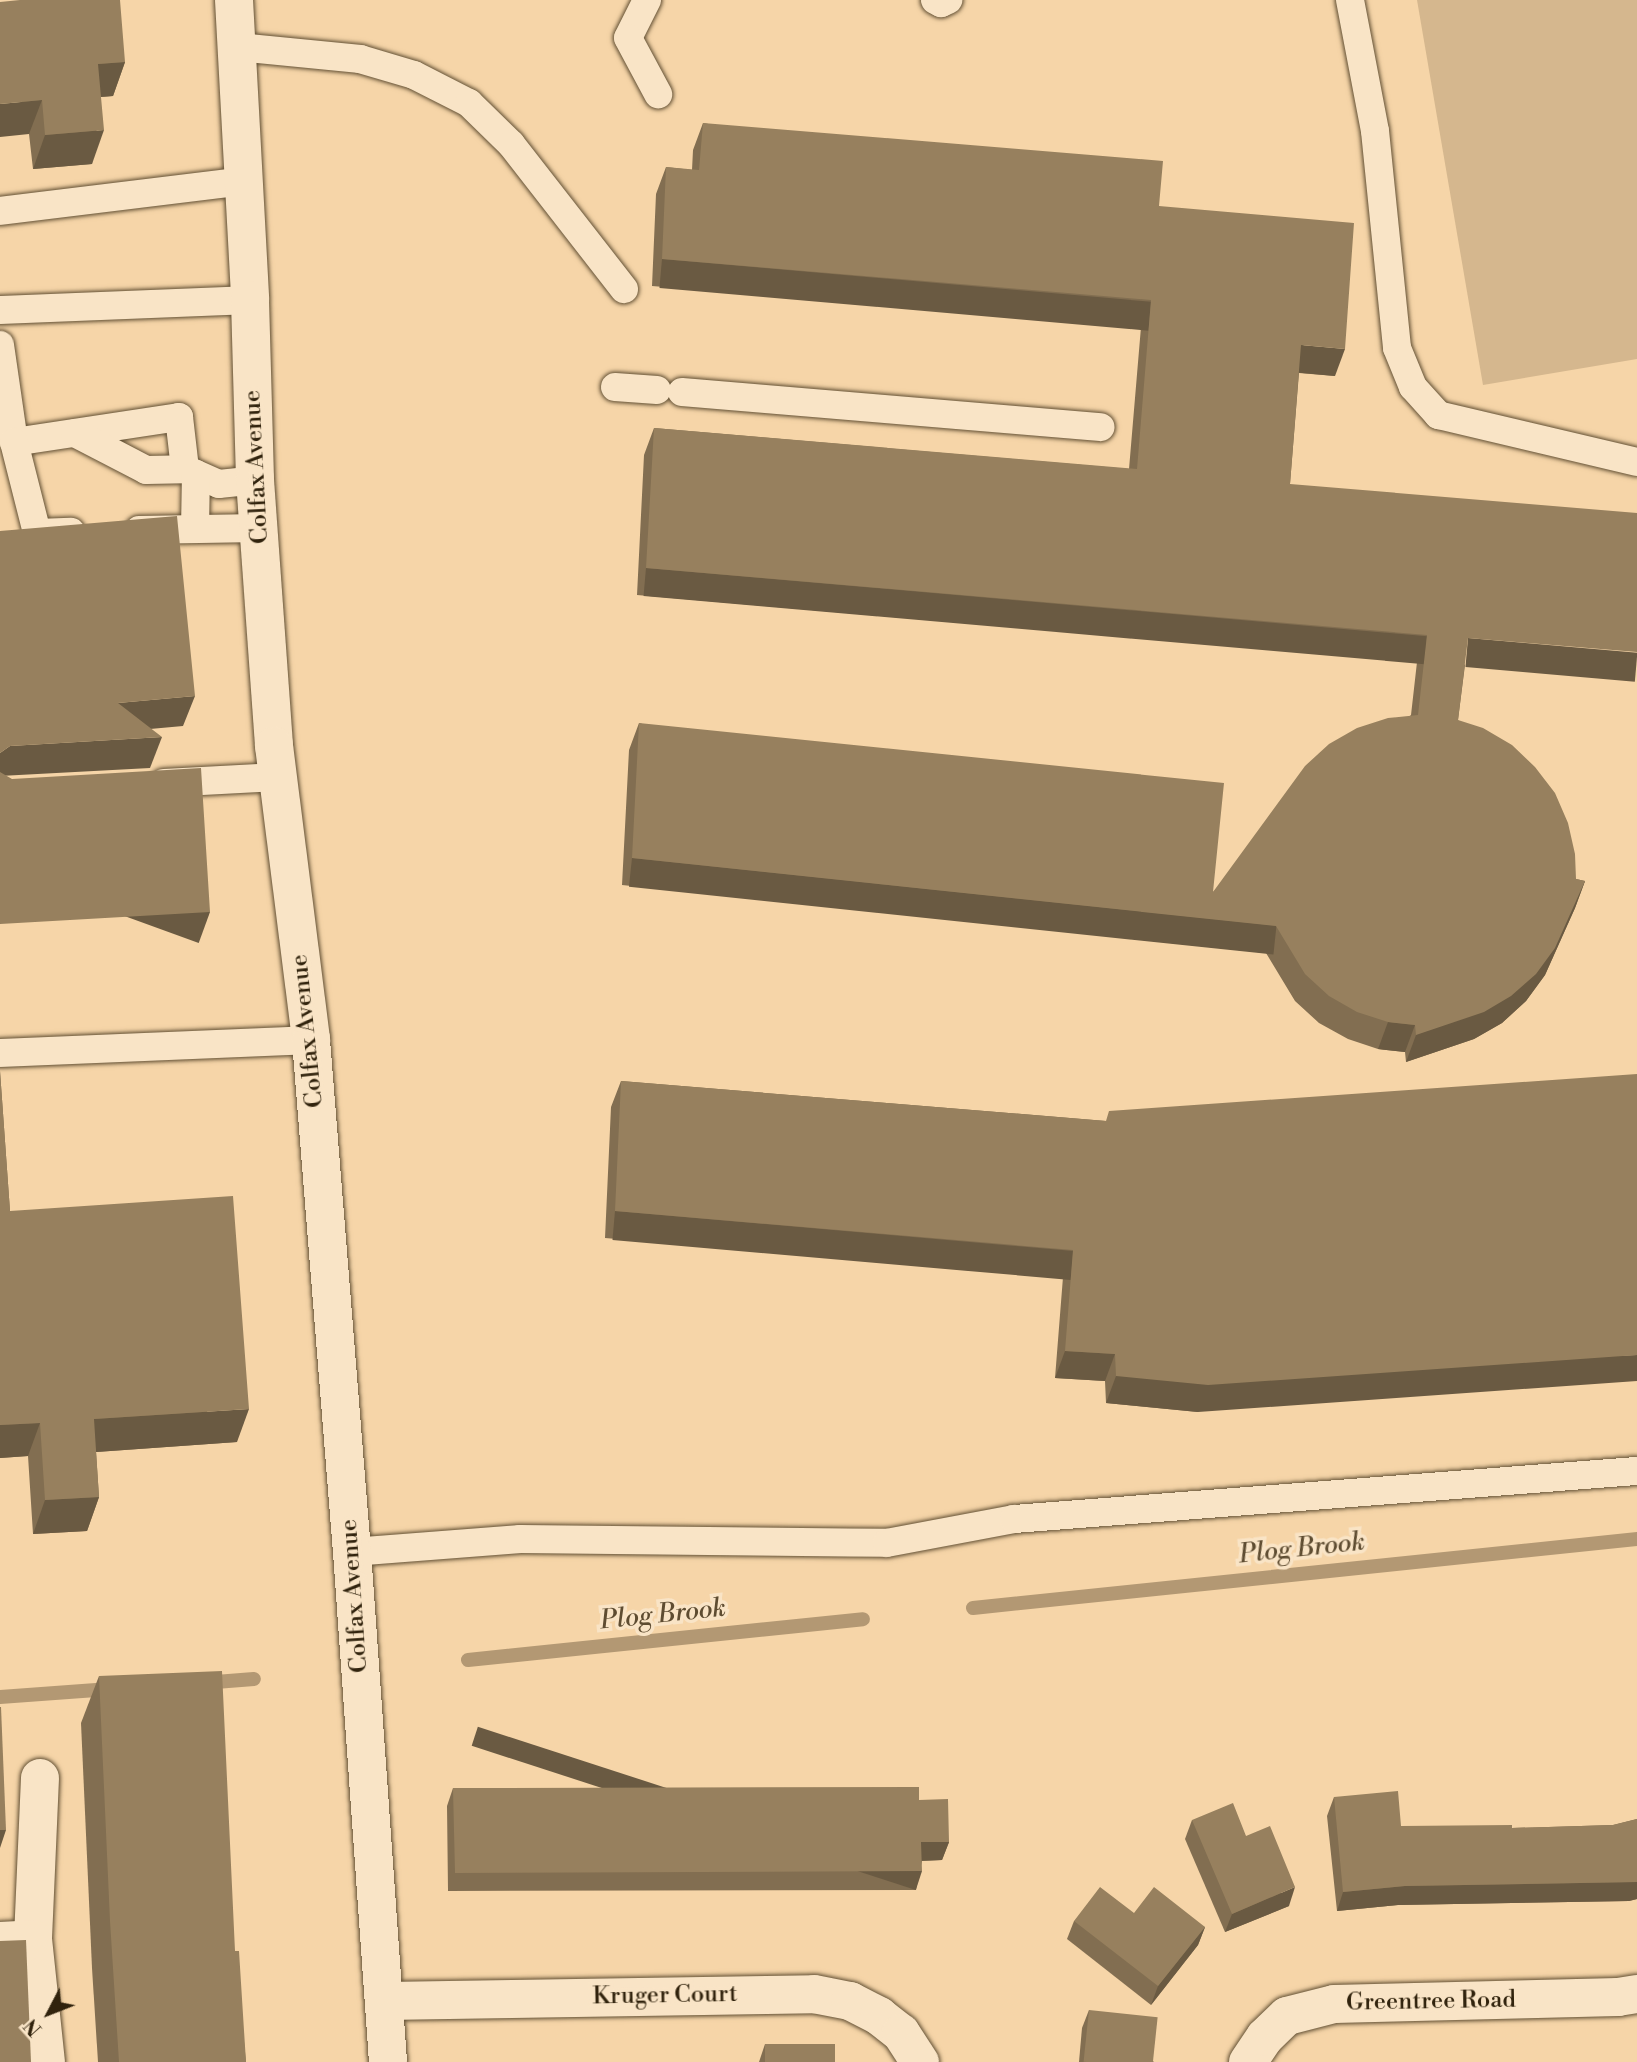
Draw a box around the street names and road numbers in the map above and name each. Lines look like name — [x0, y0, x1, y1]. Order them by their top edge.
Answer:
street label: Colfax Avenue — [239, 389, 275, 545]
street label: Colfax Avenue — [286, 953, 330, 1109]
street label: Colfax Avenue — [335, 1518, 375, 1674]
street label: Kruger Court — [592, 1980, 738, 2012]
street label: Greentree Road — [1346, 1986, 1516, 2018]

